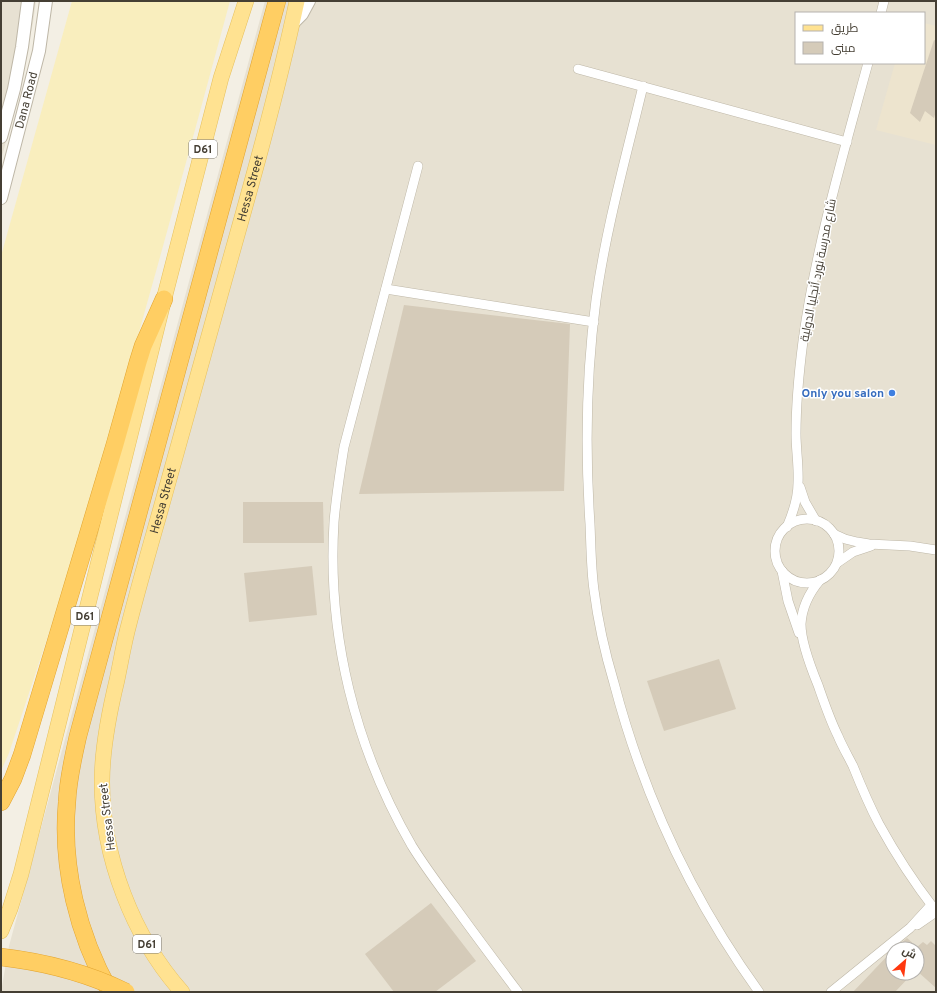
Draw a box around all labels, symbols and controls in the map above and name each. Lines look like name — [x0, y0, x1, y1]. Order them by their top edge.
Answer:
legend — [795, 12, 925, 64]
text: طريق — [831, 21, 859, 37]
text: مبنى — [831, 41, 856, 57]
street label: Dana Road — [12, 70, 42, 131]
road number: D61 — [189, 140, 217, 158]
street label: Hessa Street — [234, 154, 268, 224]
street label: شارع مدرسة نورد أنجليا الدولية — [796, 197, 841, 343]
place label: Only you salon — [802, 386, 884, 402]
marker: Only you salon — [887, 388, 897, 398]
street label: Hessa Street — [147, 466, 181, 536]
road number: D61 — [71, 607, 99, 625]
street label: Hessa Street — [96, 782, 120, 852]
road number: D61 — [133, 935, 161, 953]
north arrow — [885, 941, 925, 981]
text: ش — [900, 944, 919, 963]

